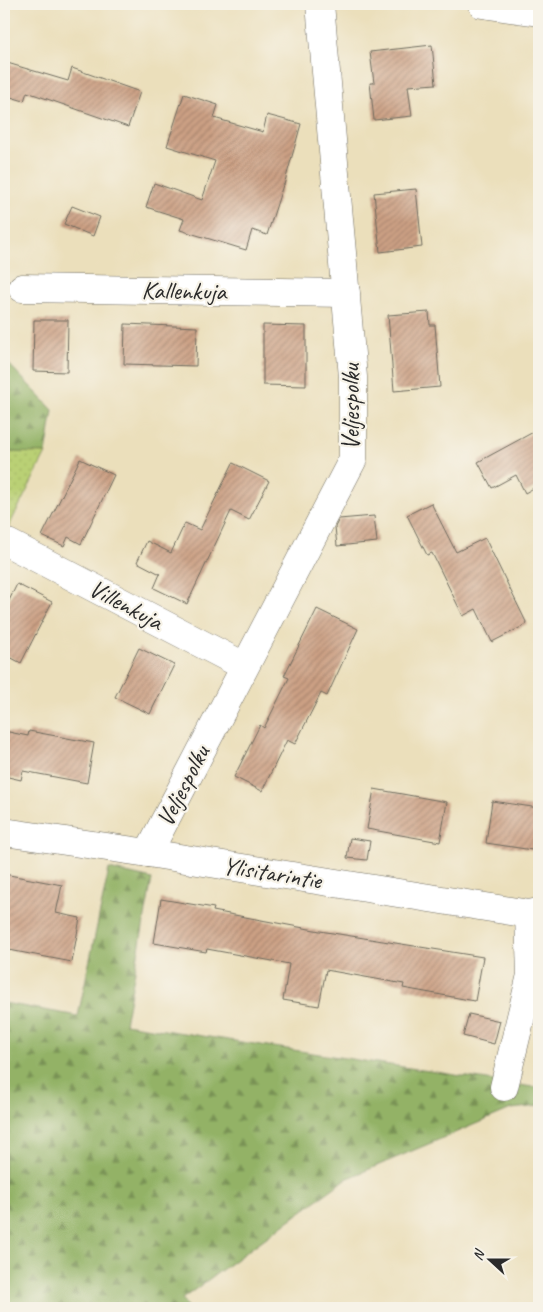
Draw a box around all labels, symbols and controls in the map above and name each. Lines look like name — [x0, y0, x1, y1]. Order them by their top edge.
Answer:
street label: Kallenkuja — [141, 274, 229, 308]
street label: Veljespolku — [335, 362, 367, 450]
street label: Villenkuja — [84, 572, 170, 639]
street label: Veljespolku — [149, 739, 218, 832]
street label: Ylisitarintie — [220, 849, 325, 897]
north arrow — [466, 1234, 516, 1284]
text: N — [469, 1246, 489, 1263]

